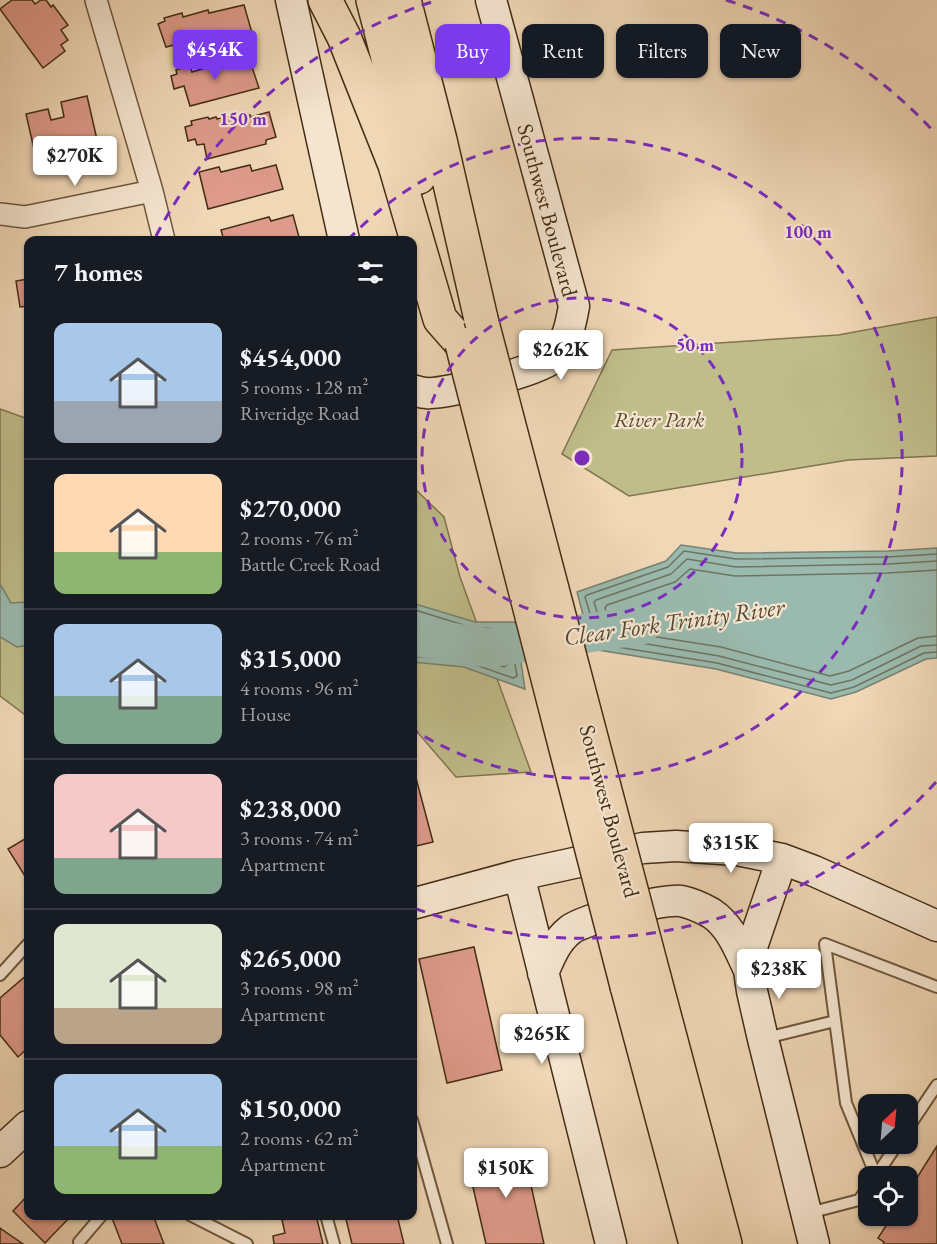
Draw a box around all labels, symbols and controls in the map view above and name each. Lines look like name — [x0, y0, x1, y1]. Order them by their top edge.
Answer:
chip: Buy — [435, 24, 510, 78]
chip: Rent — [522, 24, 604, 78]
chip: Filters — [616, 24, 708, 78]
chip: New — [720, 24, 801, 78]
pin: $454K — [173, 30, 257, 81]
text: $454K — [187, 36, 243, 62]
text: 150 m — [219, 107, 267, 130]
street label: Southwest Boulevard — [511, 121, 585, 301]
pin: $270K — [33, 136, 117, 187]
text: $270K — [47, 142, 103, 168]
text: 100 m — [784, 220, 832, 243]
text: 7 homes — [54, 255, 143, 289]
icon: filters — [354, 256, 387, 289]
pin: $262K — [519, 330, 603, 381]
text: 50 m — [676, 333, 714, 356]
text: $262K — [533, 336, 589, 362]
text: $454,000 — [240, 340, 341, 374]
icon: home — [102, 347, 174, 419]
text: 5 rooms · 128 m² — [240, 374, 368, 400]
text: Riveridge Road — [240, 400, 359, 426]
park label: River Park — [613, 405, 705, 434]
centre of rings — [572, 448, 592, 468]
text: $270,000 — [240, 491, 341, 525]
icon: home — [102, 498, 174, 570]
text: 2 rooms · 76 m² — [240, 525, 359, 551]
text: Battle Creek Road — [240, 551, 380, 577]
water label: Clear Fork Trinity River — [562, 590, 788, 652]
text: $315,000 — [240, 641, 341, 675]
icon: home — [102, 648, 174, 720]
text: 4 rooms · 96 m² — [240, 675, 359, 701]
text: House — [240, 701, 291, 727]
street label: Southwest Boulevard — [573, 722, 647, 902]
text: $238,000 — [240, 791, 341, 825]
icon: home — [102, 798, 174, 870]
pin: $315K — [689, 823, 773, 874]
text: 3 rooms · 74 m² — [240, 825, 359, 851]
text: $315K — [703, 829, 759, 855]
text: Apartment — [240, 851, 325, 877]
text: $265,000 — [240, 941, 341, 975]
icon: home — [102, 948, 174, 1020]
pin: $238K — [737, 949, 821, 1000]
text: $238K — [751, 955, 807, 981]
text: 3 rooms · 98 m² — [240, 975, 359, 1001]
text: Apartment — [240, 1001, 325, 1027]
pin: $265K — [500, 1014, 584, 1065]
text: $265K — [514, 1020, 570, 1046]
text: $150,000 — [240, 1091, 341, 1125]
north arrow — [858, 1094, 918, 1154]
map controls — [858, 1094, 918, 1226]
icon: home — [102, 1098, 174, 1170]
text: 2 rooms · 62 m² — [240, 1125, 359, 1151]
pin: $150K — [464, 1148, 548, 1199]
text: Apartment — [240, 1151, 325, 1177]
text: $150K — [478, 1154, 534, 1180]
button: locate — [858, 1166, 918, 1226]

